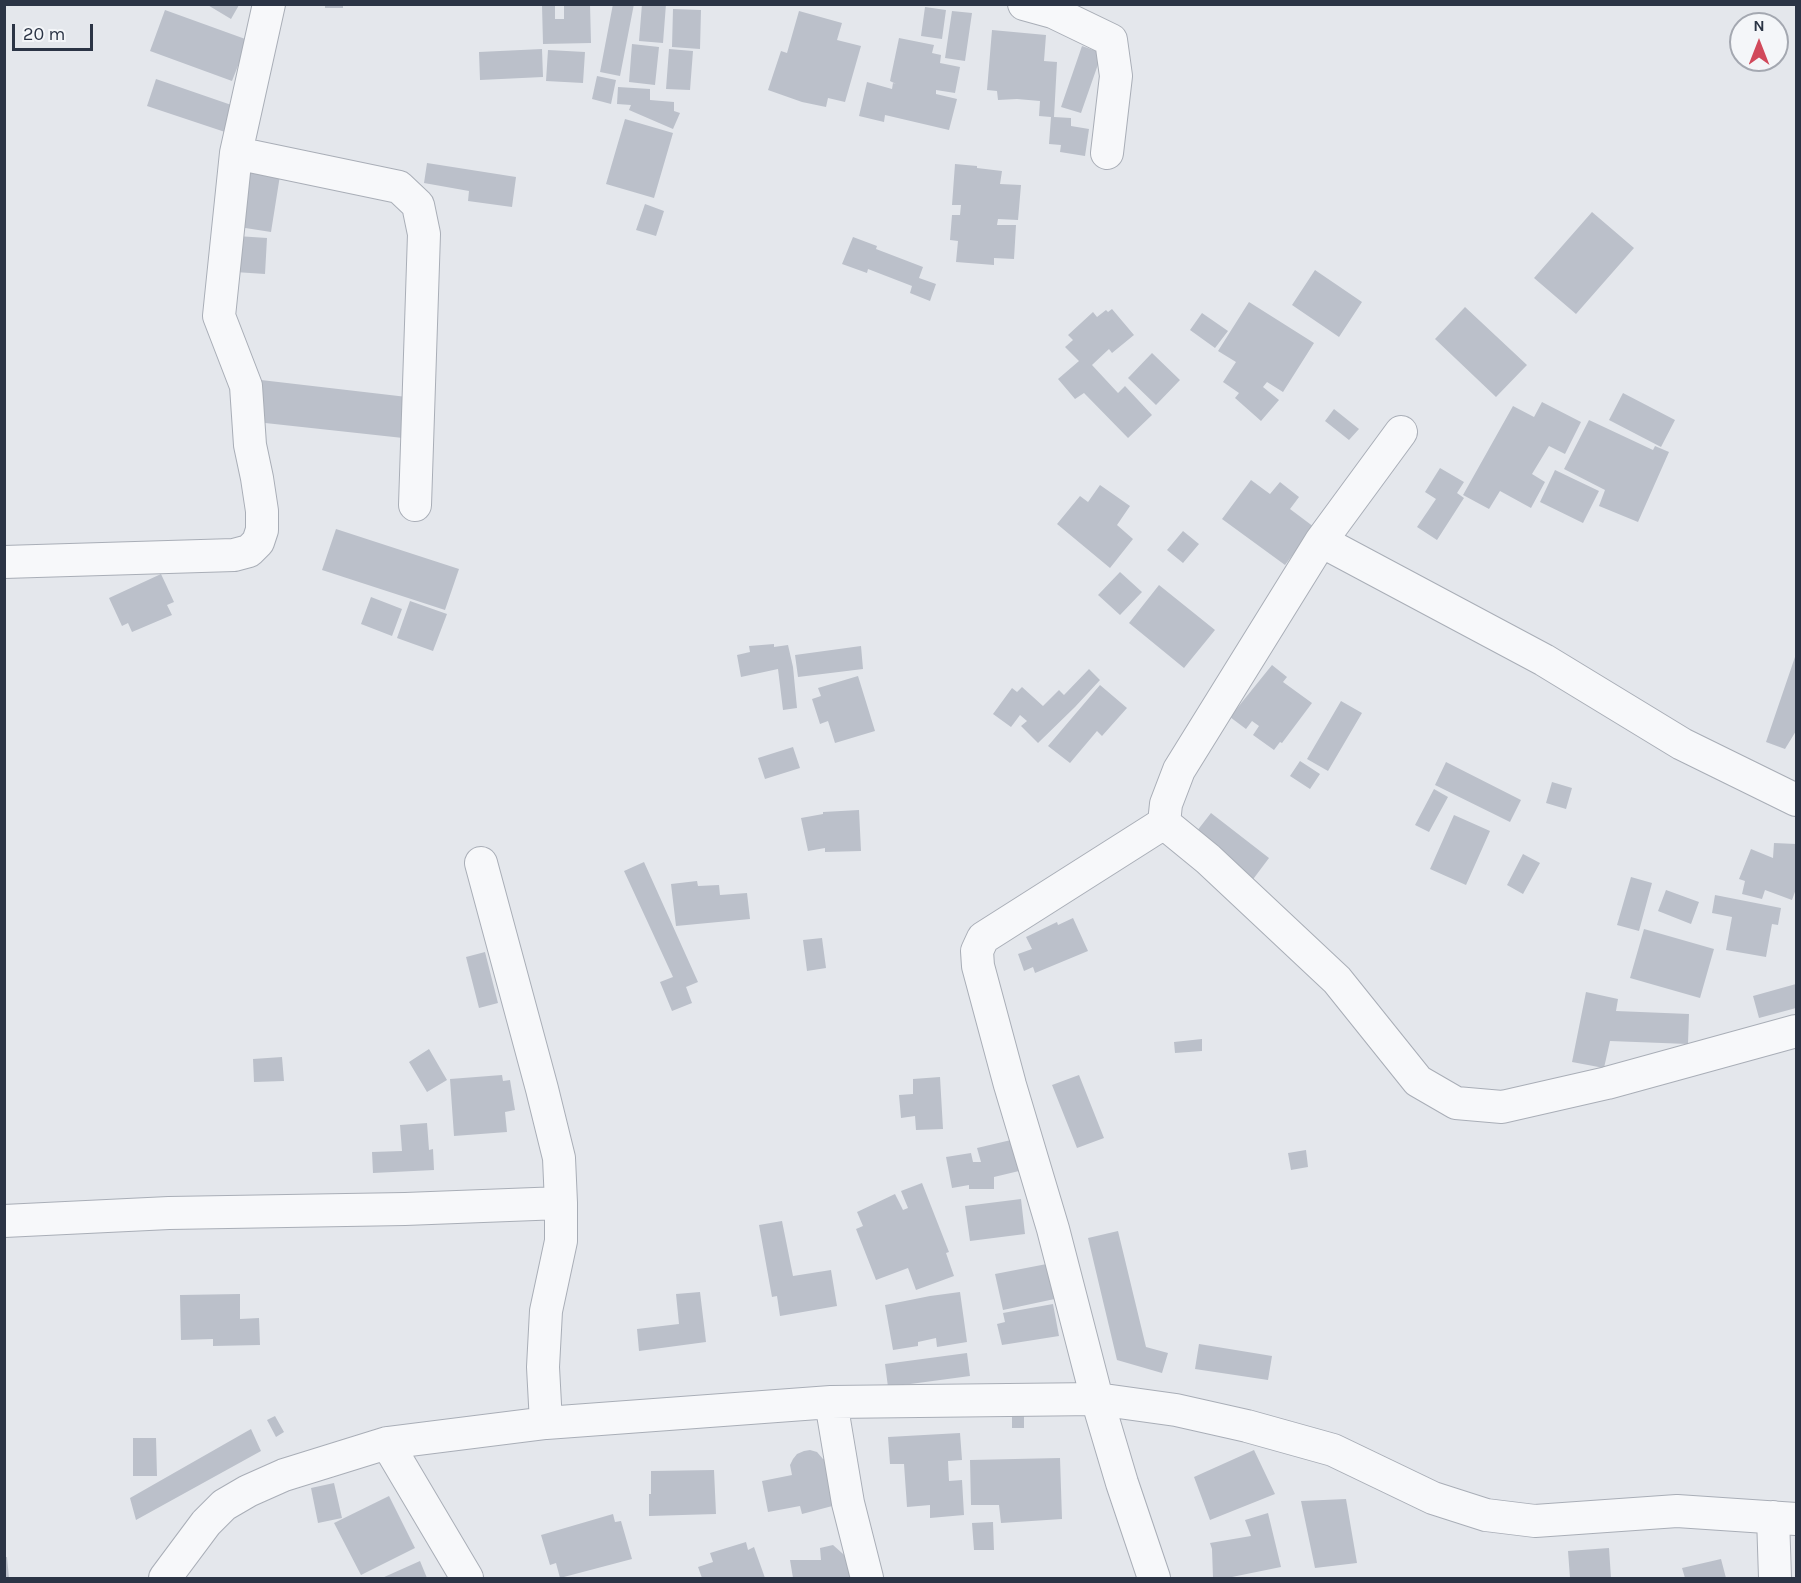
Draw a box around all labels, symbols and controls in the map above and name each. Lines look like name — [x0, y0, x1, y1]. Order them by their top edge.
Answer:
scale bar — [15, 12, 96, 50]
north arrow — [1729, 12, 1789, 72]
text: N — [1753, 16, 1765, 35]
text: 20 m — [23, 23, 65, 45]

